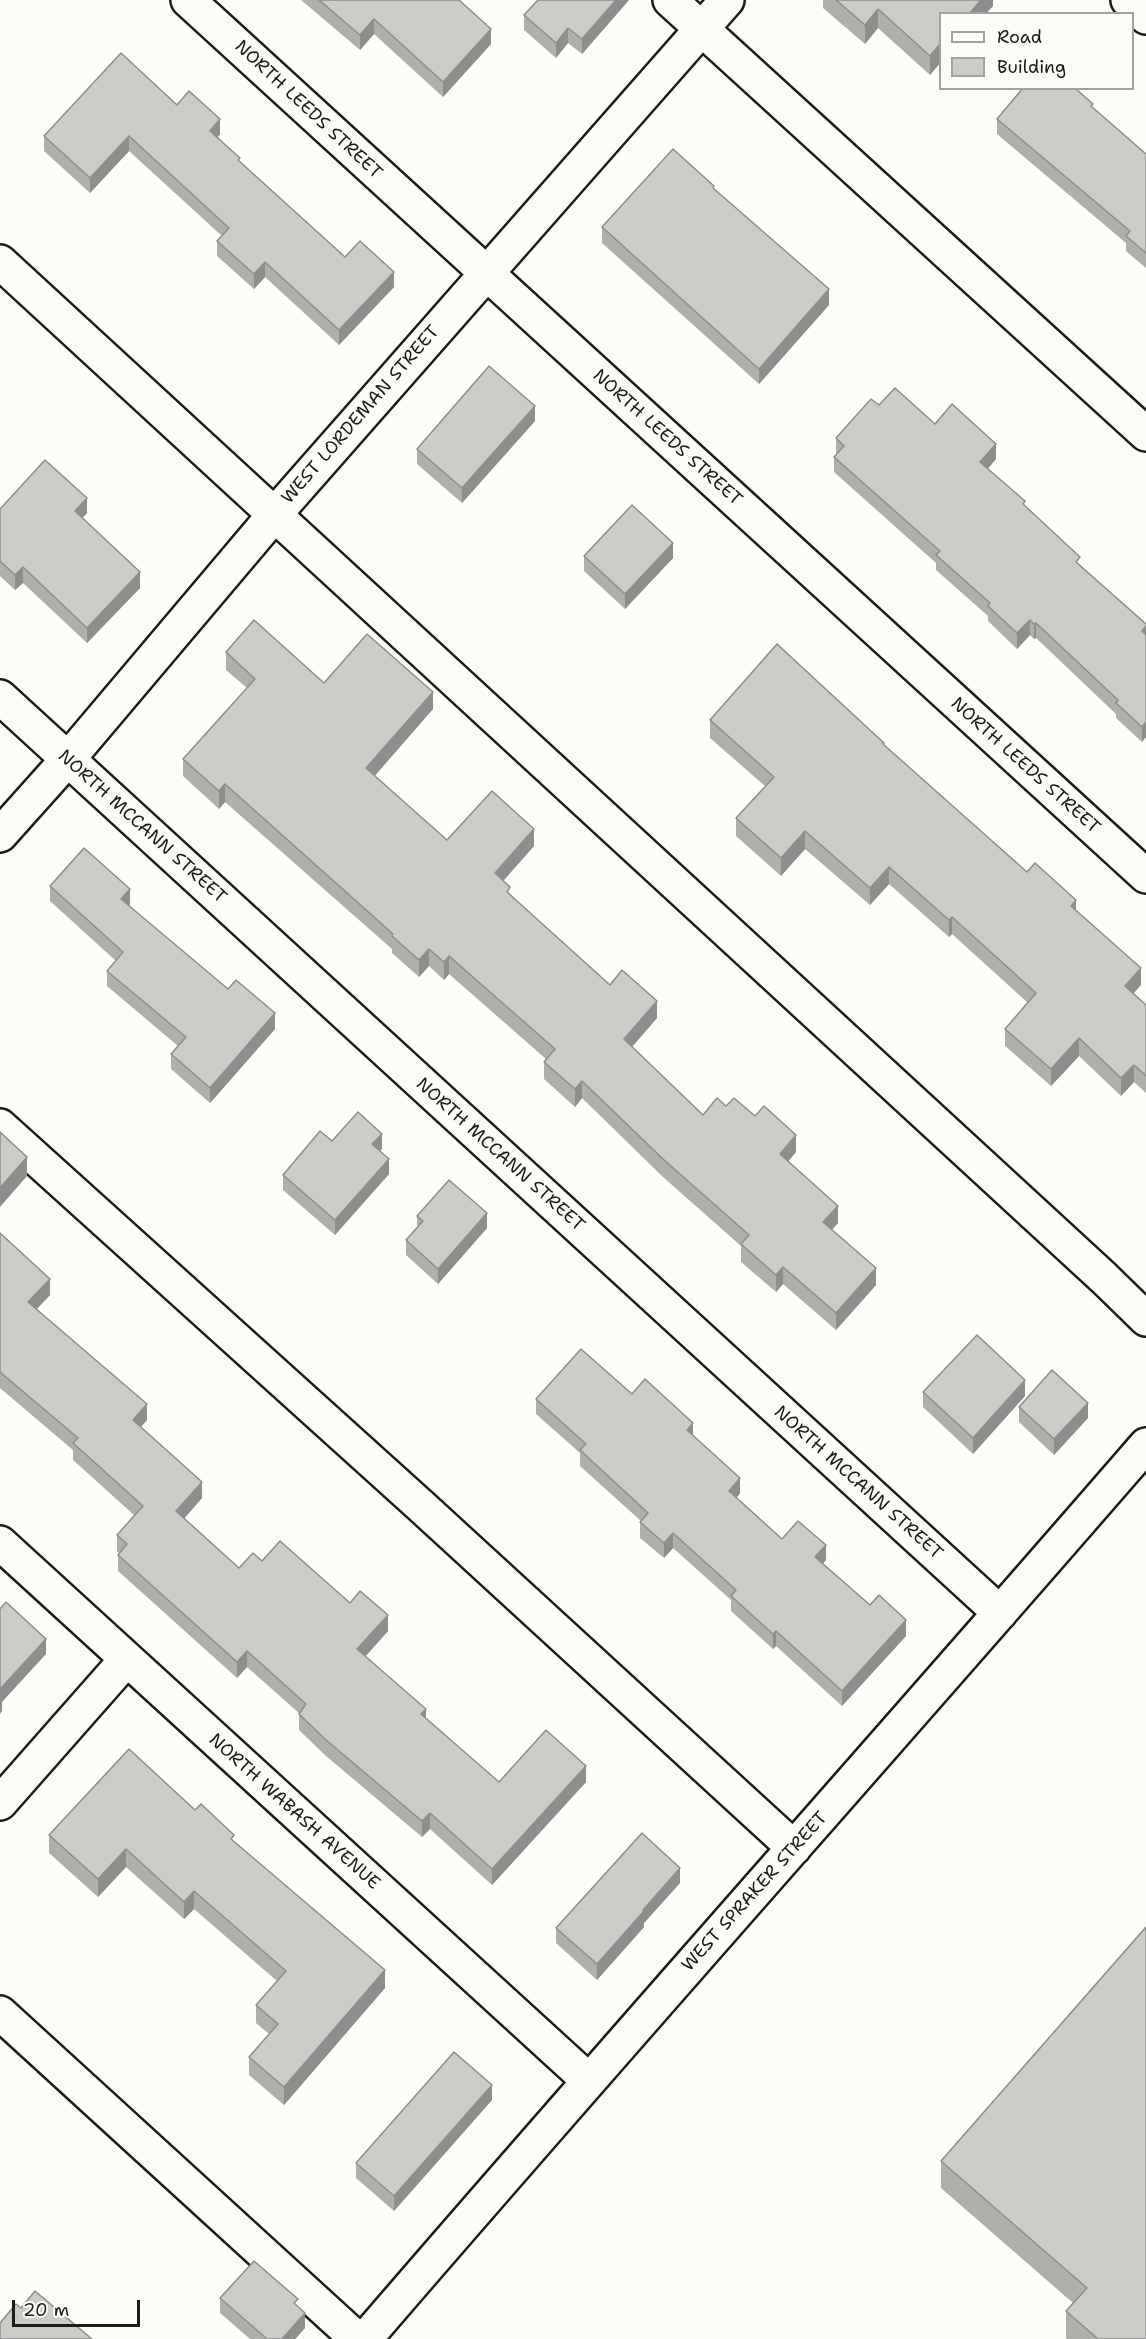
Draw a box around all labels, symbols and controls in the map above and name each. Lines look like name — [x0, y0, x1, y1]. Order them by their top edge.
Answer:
legend — [939, 12, 1134, 90]
text: Road — [997, 25, 1042, 49]
street label: NORTH LEEDS STREET — [230, 36, 386, 184]
text: Building — [997, 55, 1066, 79]
street label: WEST LORDEMAN STREET — [278, 321, 444, 509]
street label: NORTH LEEDS STREET — [588, 365, 746, 511]
street label: NORTH LEEDS STREET — [946, 693, 1104, 839]
street label: NORTH MCCANN STREET — [53, 746, 231, 908]
street label: NORTH MCCANN STREET — [411, 1074, 589, 1236]
street label: NORTH MCCANN STREET — [769, 1402, 947, 1564]
street label: NORTH WABASH AVENUE — [204, 1729, 384, 1895]
street label: WEST SPRAKER STREET — [678, 1808, 832, 1976]
scale bar — [15, 2288, 142, 2326]
text: 20 m — [23, 2298, 69, 2322]

